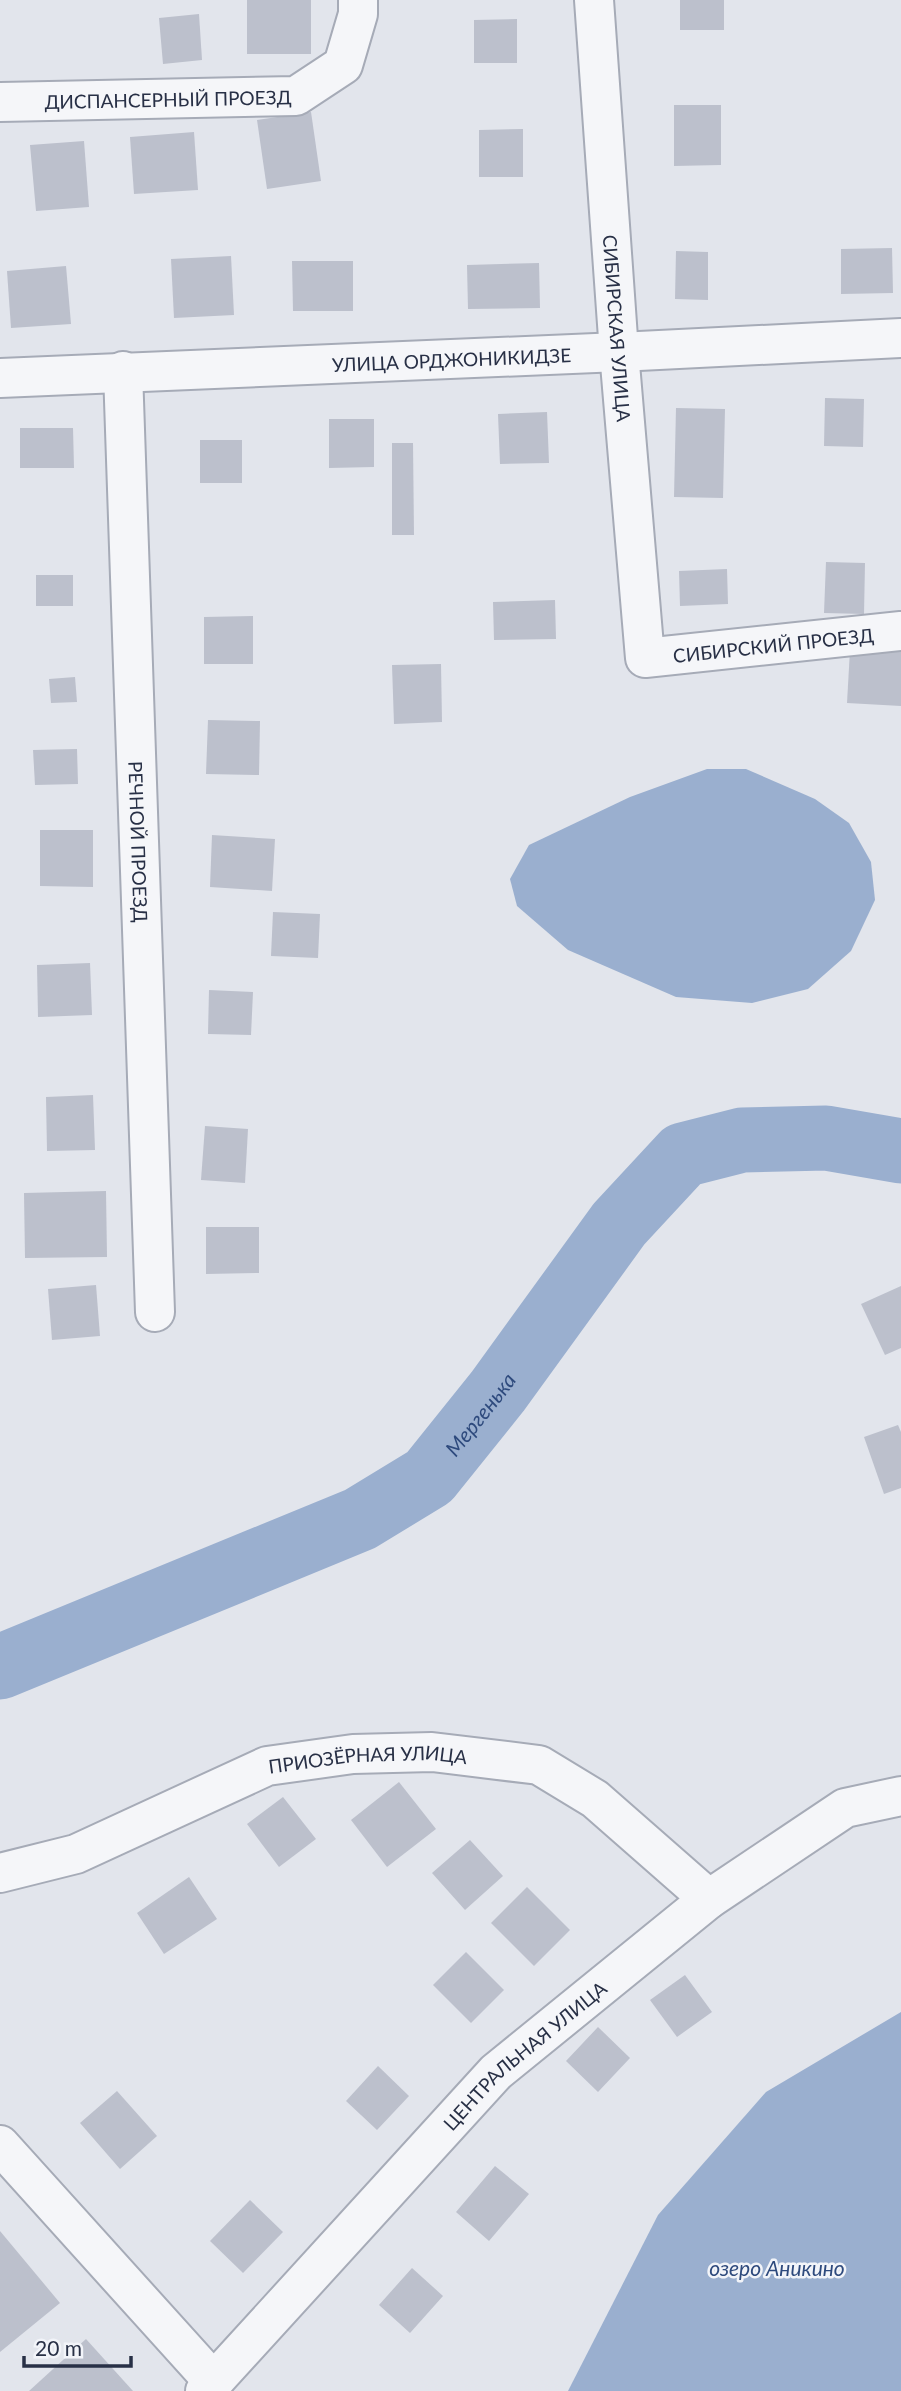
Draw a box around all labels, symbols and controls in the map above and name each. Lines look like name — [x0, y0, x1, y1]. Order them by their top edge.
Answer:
street label: ДИСПАНСЕРНЫЙ ПРОЕЗД — [44, 85, 292, 113]
street label: СИБИРСКАЯ УЛИЦА — [599, 234, 636, 423]
street label: УЛИЦА ОРДЖОНИКИДЗЕ — [332, 343, 572, 376]
street label: СИБИРСКИЙ ПРОЕЗД — [672, 622, 875, 666]
street label: РЕЧНОЙ ПРОЕЗД — [125, 761, 153, 923]
water label: Мергенька — [439, 1367, 520, 1460]
street label: ПРИОЗЁРНАЯ УЛИЦА — [267, 1740, 469, 1777]
street label: ЦЕНТРАЛЬНАЯ УЛИЦА — [438, 1976, 611, 2134]
water label: озеро Аникино — [709, 2255, 845, 2280]
scale bar — [24, 2324, 131, 2368]
text: 20 m — [35, 2335, 82, 2360]

